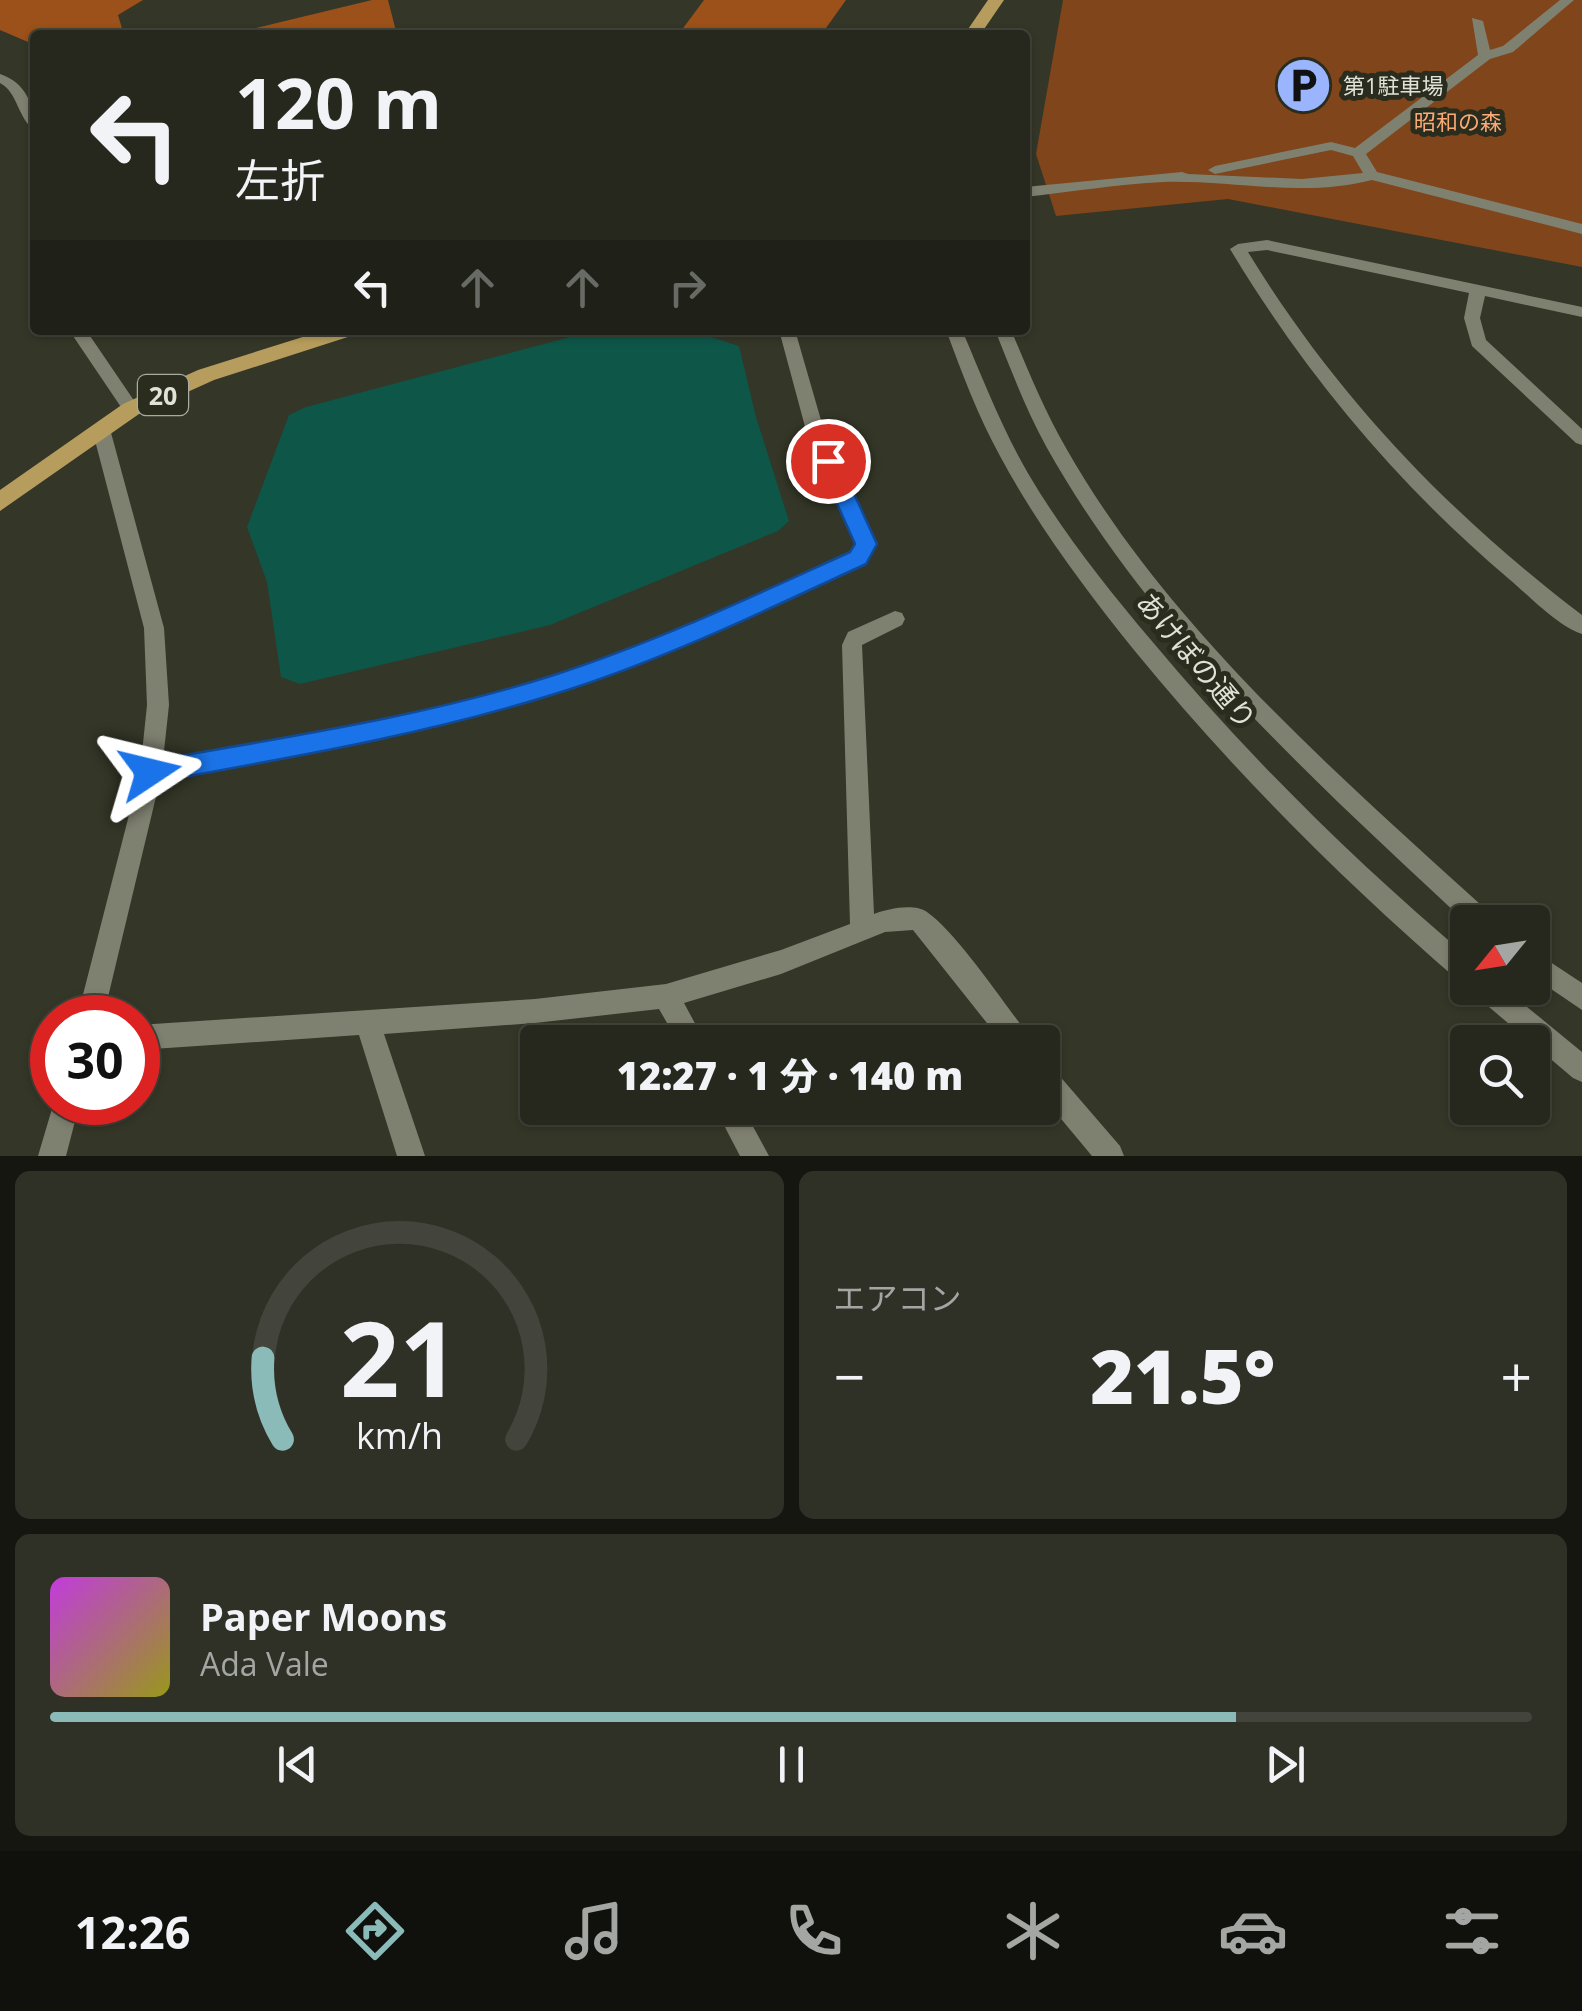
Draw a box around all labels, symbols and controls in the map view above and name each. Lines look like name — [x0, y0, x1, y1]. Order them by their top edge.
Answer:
text: 120 m — [235, 54, 442, 150]
parking icon: 第1駐車場 — [1274, 55, 1334, 115]
icon: left — [70, 70, 200, 200]
place label: 第1駐車場 — [1343, 70, 1444, 100]
park label: 昭和の森 — [1414, 106, 1502, 136]
text: 左折 — [235, 149, 325, 210]
icon: left — [345, 260, 400, 315]
icon: ahead — [450, 260, 505, 315]
icon: ahead — [555, 260, 610, 315]
icon: right — [660, 260, 715, 315]
road number: 20 — [138, 375, 188, 415]
pin — [786, 419, 871, 504]
icon: arrive — [801, 434, 856, 489]
street label: あけぼの通り — [1128, 583, 1266, 737]
position arrow — [98, 720, 202, 824]
north arrow — [1450, 905, 1550, 1005]
map controls — [1450, 905, 1550, 1125]
speed limit sign: 30 — [30, 995, 160, 1125]
button: search — [1450, 1025, 1550, 1125]
text: 12:27 · 1 分 · 140 m — [617, 1049, 963, 1101]
text: エアコン — [834, 1276, 962, 1319]
text: 21 — [340, 1286, 459, 1427]
text: 21.5° — [1090, 1324, 1275, 1426]
text: − — [834, 1338, 865, 1413]
text: + — [1501, 1338, 1532, 1413]
text: km/h — [356, 1411, 443, 1459]
text: Paper Moons — [200, 1590, 447, 1642]
text: Ada Vale — [200, 1642, 329, 1685]
icon: previous — [270, 1737, 325, 1792]
icon: pause — [764, 1737, 819, 1792]
icon: next — [1258, 1737, 1313, 1792]
icon: directions — [340, 1896, 410, 1966]
icon: music — [559, 1896, 629, 1966]
icon: phone — [779, 1896, 849, 1966]
icon: climate — [998, 1896, 1068, 1966]
icon: car — [1218, 1896, 1288, 1966]
icon: filters — [1437, 1896, 1507, 1966]
text: 12:26 — [75, 1901, 190, 1962]

